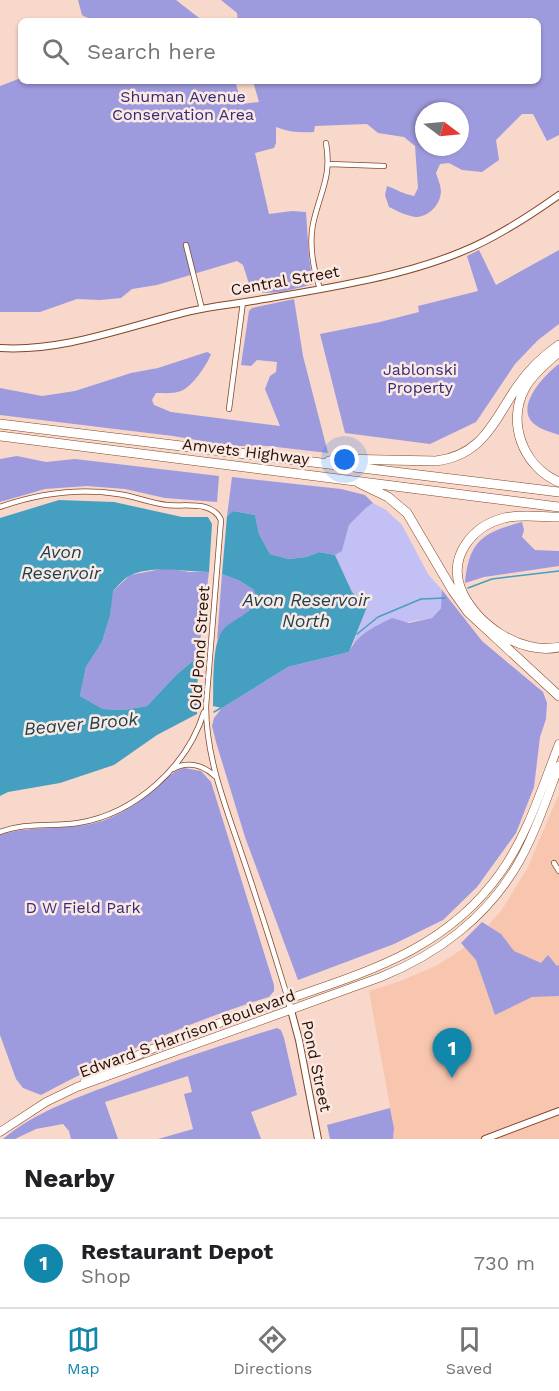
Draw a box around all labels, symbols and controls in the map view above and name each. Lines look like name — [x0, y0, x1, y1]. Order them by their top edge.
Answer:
search box — [18, 18, 541, 84]
icon: search — [39, 35, 72, 68]
text: Search here — [87, 39, 216, 64]
park label: Shuman Avenue Conservation Area — [112, 87, 254, 124]
north arrow — [415, 102, 469, 156]
street label: Central Street — [229, 262, 341, 299]
park label: Jablonski Property — [383, 360, 457, 397]
street label: Amvets Highway — [181, 434, 311, 469]
your location — [330, 445, 359, 474]
water label: Avon Reservoir — [21, 541, 102, 583]
street label: Old Pond Street — [186, 585, 213, 711]
water label: Avon Reservoir North — [241, 589, 371, 631]
water label: Beaver Brook — [23, 708, 140, 739]
park label: D W Field Park — [25, 898, 141, 917]
street label: Edward S Harrison Boulevard — [77, 985, 298, 1081]
street label: Pond Street — [298, 1019, 336, 1114]
pin: 1 — [432, 1028, 472, 1078]
text: Nearby — [24, 1163, 115, 1193]
text: Restaurant Depot — [81, 1239, 273, 1264]
text: 1 — [39, 1251, 48, 1275]
text: 730 m — [474, 1251, 535, 1275]
text: Shop — [81, 1264, 131, 1288]
tab: Map — [67, 1323, 100, 1378]
tab: Directions — [233, 1323, 312, 1378]
tab: Saved — [446, 1323, 492, 1378]

